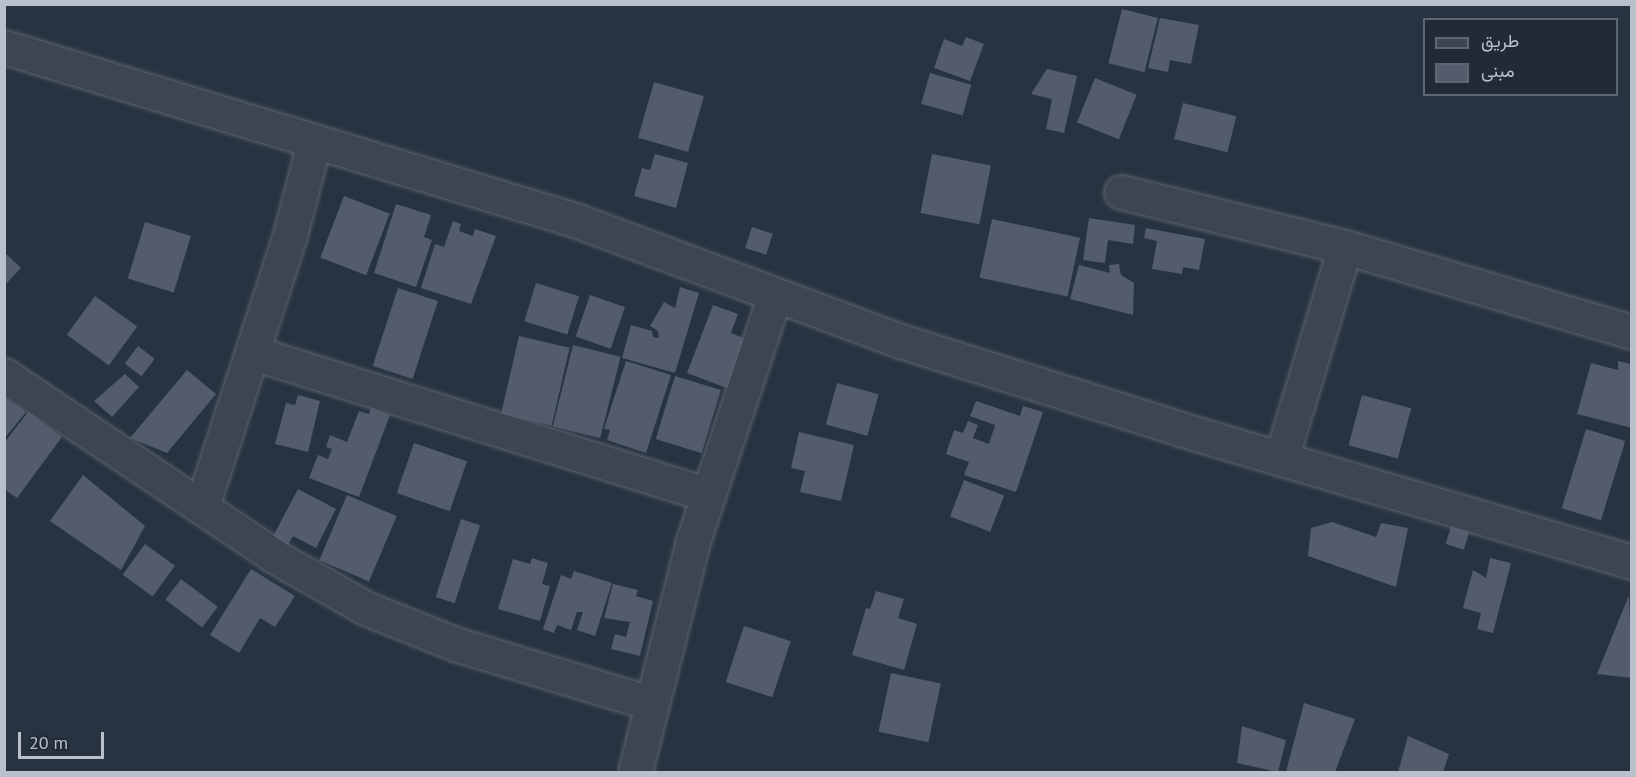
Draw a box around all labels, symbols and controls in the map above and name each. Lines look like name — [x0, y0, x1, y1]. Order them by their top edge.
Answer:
legend — [1423, 18, 1618, 96]
text: طريق — [1481, 29, 1519, 52]
text: مبنى — [1481, 59, 1515, 82]
scale bar — [21, 720, 106, 758]
text: 20 m — [29, 731, 68, 754]

